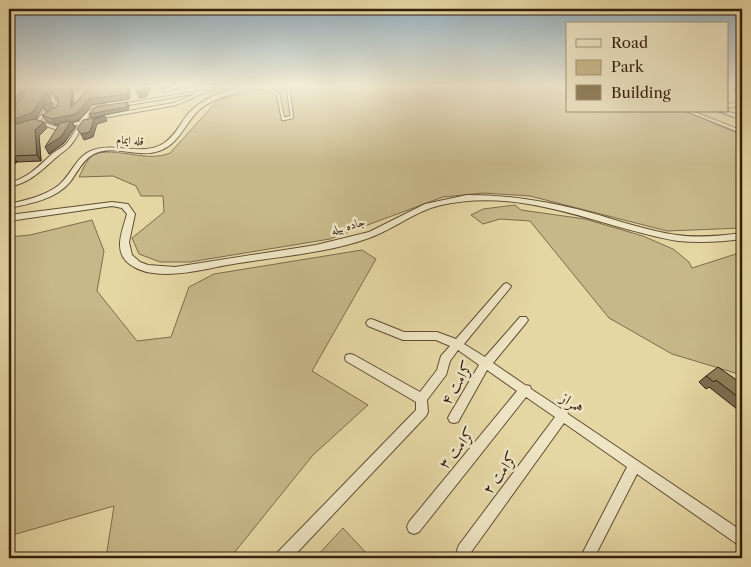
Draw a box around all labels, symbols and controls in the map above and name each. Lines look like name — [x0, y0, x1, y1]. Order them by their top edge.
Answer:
legend — [566, 22, 728, 112]
text: Road — [611, 33, 648, 52]
text: Park — [611, 57, 645, 76]
text: Building — [611, 83, 671, 102]
street label: قله ایمام — [116, 132, 144, 151]
street label: جاده بیله — [329, 213, 367, 238]
street label: کرامت ۴ — [436, 357, 477, 408]
street label: همراز — [555, 387, 588, 418]
street label: کرامت ۳ — [434, 423, 479, 472]
street label: کرامت ۲ — [478, 448, 521, 498]

